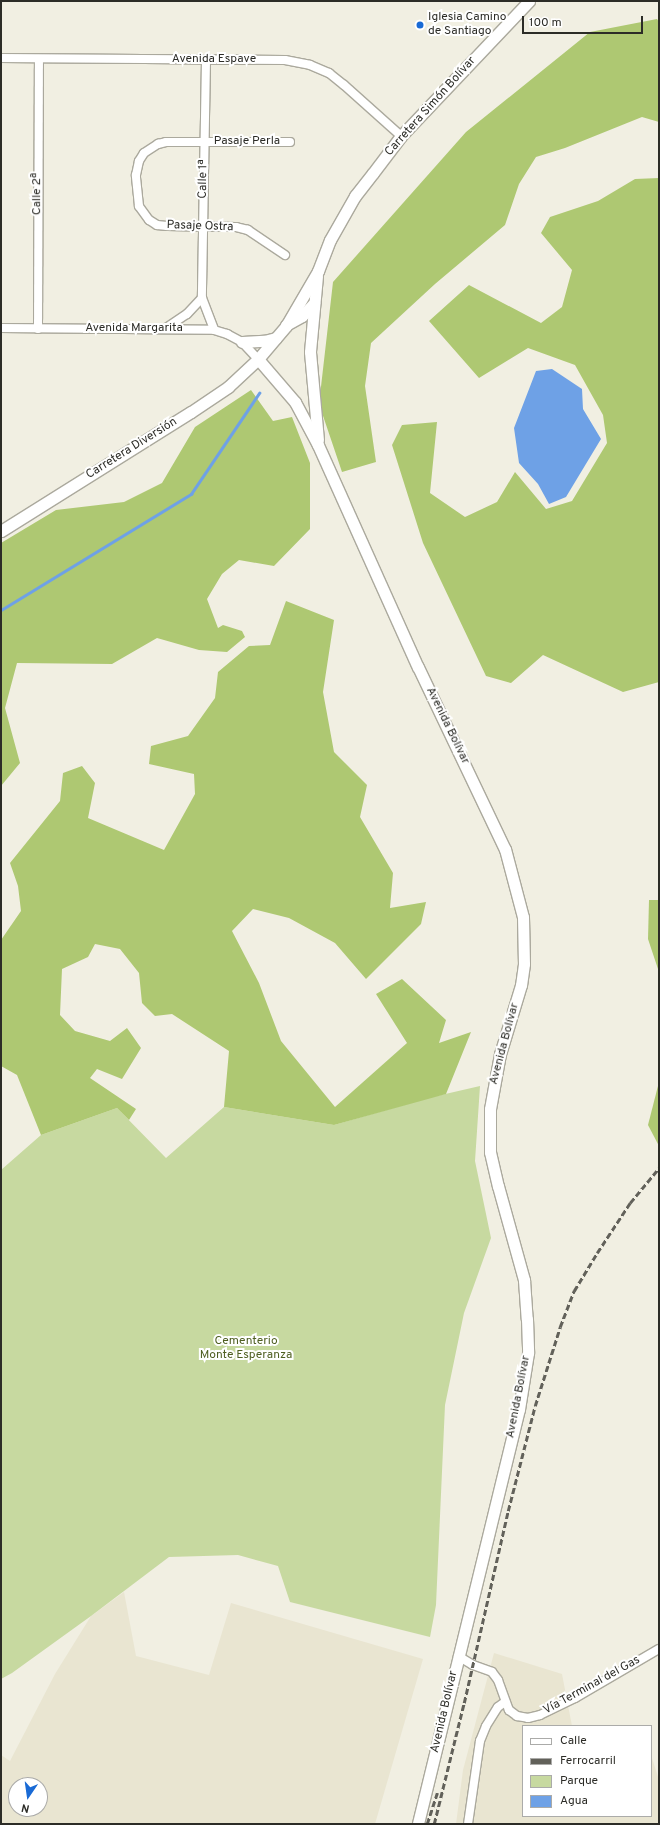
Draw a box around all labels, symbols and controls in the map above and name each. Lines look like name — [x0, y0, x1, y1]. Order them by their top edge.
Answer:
scale bar — [524, 8, 645, 34]
place label: Iglesia Camino de Santiago — [428, 11, 507, 39]
text: 100 m — [529, 15, 562, 31]
marker: Iglesia Camino de Santiago — [415, 20, 425, 30]
street label: Avenida Espave — [172, 53, 256, 67]
street label: Carretera Simón Bolívar — [383, 54, 479, 160]
street label: Pasaje Perla — [214, 135, 280, 149]
street label: Calle 1ª — [196, 159, 212, 199]
street label: Calle 2ª — [31, 173, 45, 215]
street label: Pasaje Ostra — [166, 219, 234, 235]
street label: Avenida Margarita — [85, 322, 183, 336]
street label: Carretera Diversión — [84, 415, 180, 483]
street label: Avenida Bolívar — [422, 685, 472, 767]
street label: Avenida Bolívar — [487, 1002, 523, 1086]
park label: Cementerio Monte Esperanza — [200, 1335, 292, 1363]
street label: Avenida Bolívar — [504, 1354, 534, 1440]
street label: Vía Terminal del Gas — [541, 1653, 643, 1719]
street label: Avenida Bolívar — [429, 1670, 461, 1754]
legend — [522, 1725, 652, 1817]
text: Calle — [560, 1733, 587, 1749]
text: Ferrocarril — [560, 1753, 616, 1769]
text: Parque — [560, 1773, 598, 1789]
north arrow — [8, 1777, 48, 1817]
text: Agua — [560, 1793, 588, 1809]
text: N — [20, 1800, 31, 1815]

